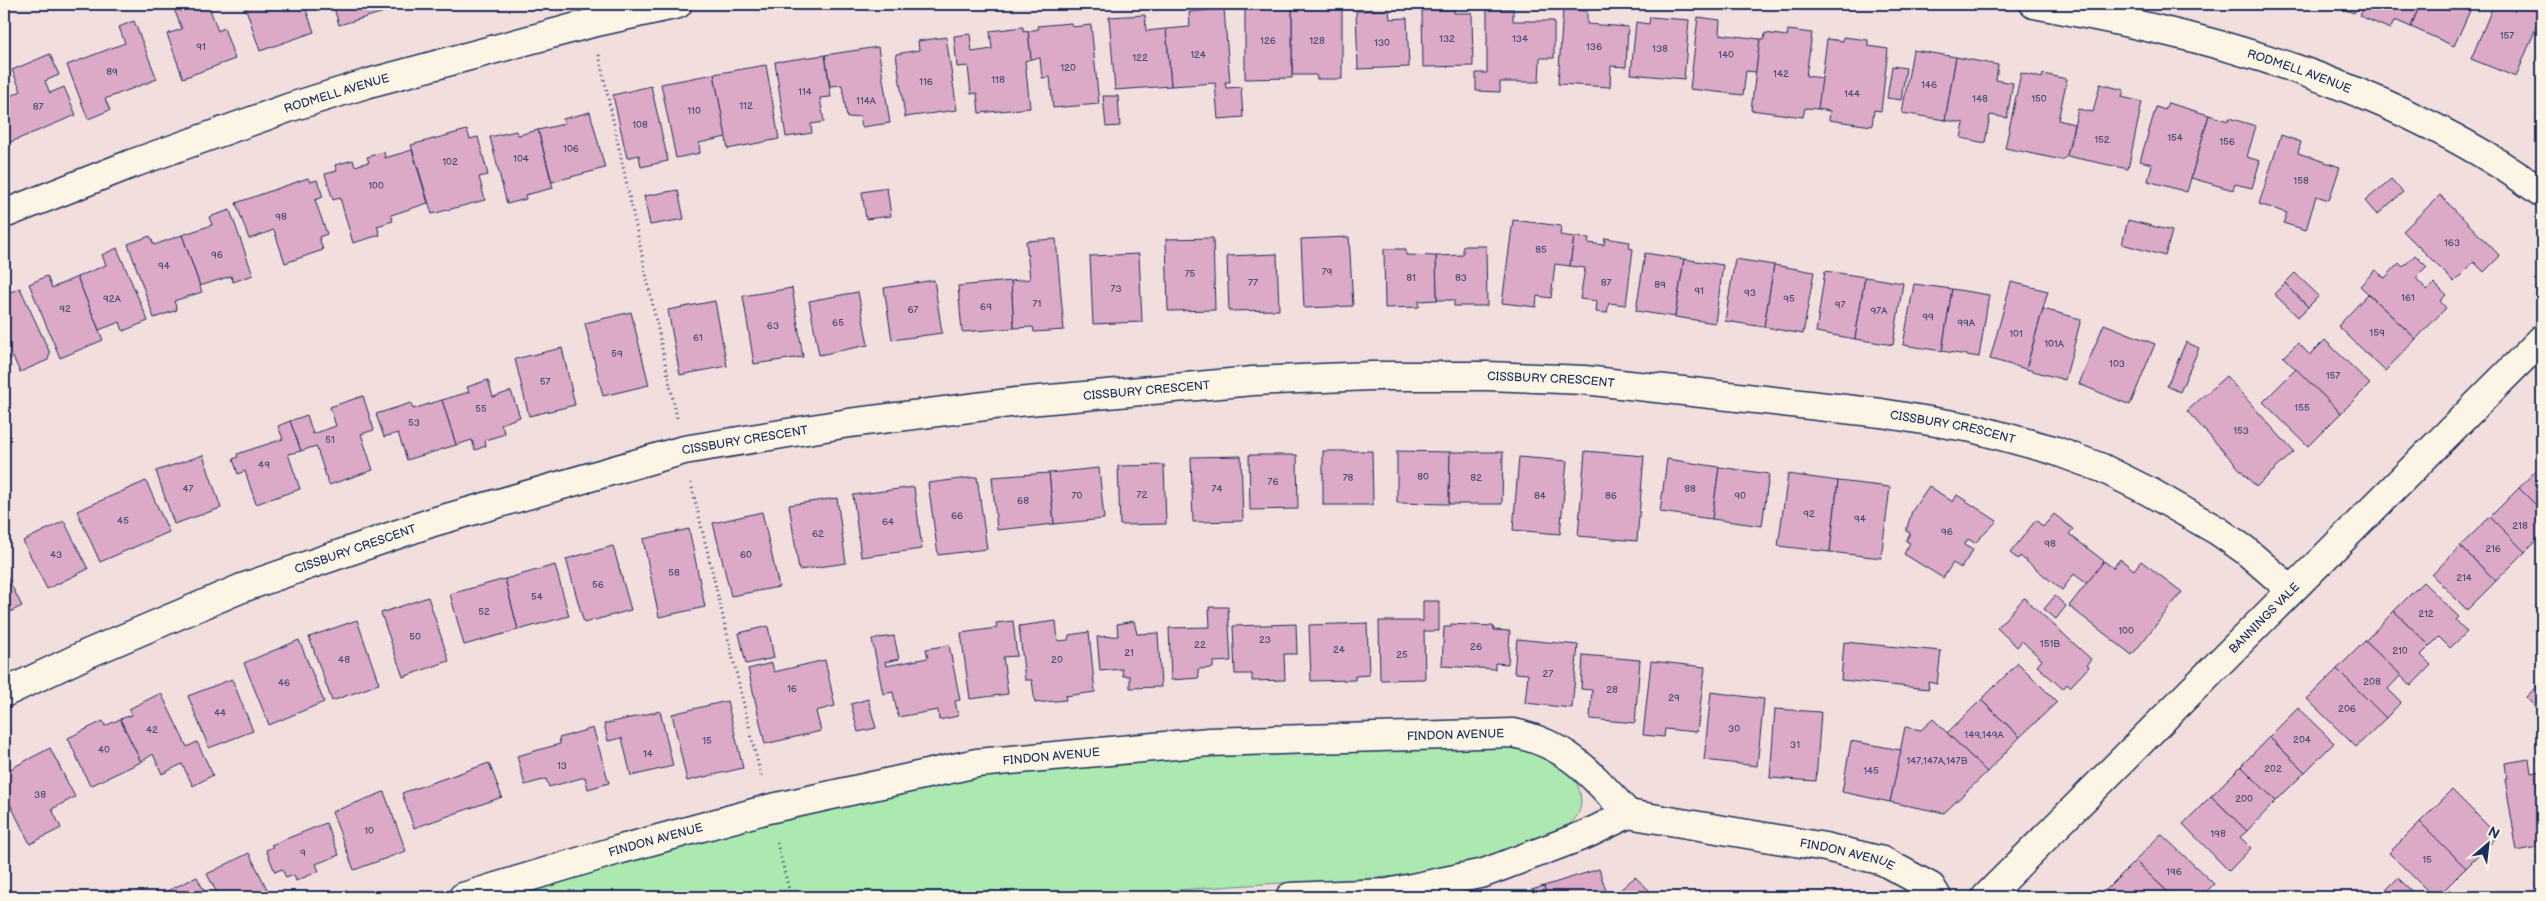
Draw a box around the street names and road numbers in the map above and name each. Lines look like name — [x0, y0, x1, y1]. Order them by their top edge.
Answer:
street label: RODMELL AVENUE — [2245, 46, 2354, 96]
street label: RODMELL AVENUE — [282, 70, 391, 116]
street label: CISSBURY CRESCENT — [1487, 369, 1616, 391]
street label: CISSBURY CRESCENT — [1082, 377, 1212, 404]
street label: CISSBURY CRESCENT — [1889, 407, 2018, 447]
street label: CISSBURY CRESCENT — [681, 422, 810, 458]
street label: CISSBURY CRESCENT — [292, 521, 419, 577]
street label: BANNINGS VALE — [2226, 579, 2303, 657]
street label: FINDON AVENUE — [1407, 726, 1504, 744]
street label: FINDON AVENUE — [1002, 744, 1100, 768]
street label: FINDON AVENUE — [607, 820, 705, 860]
street label: FINDON AVENUE — [1799, 835, 1898, 874]

